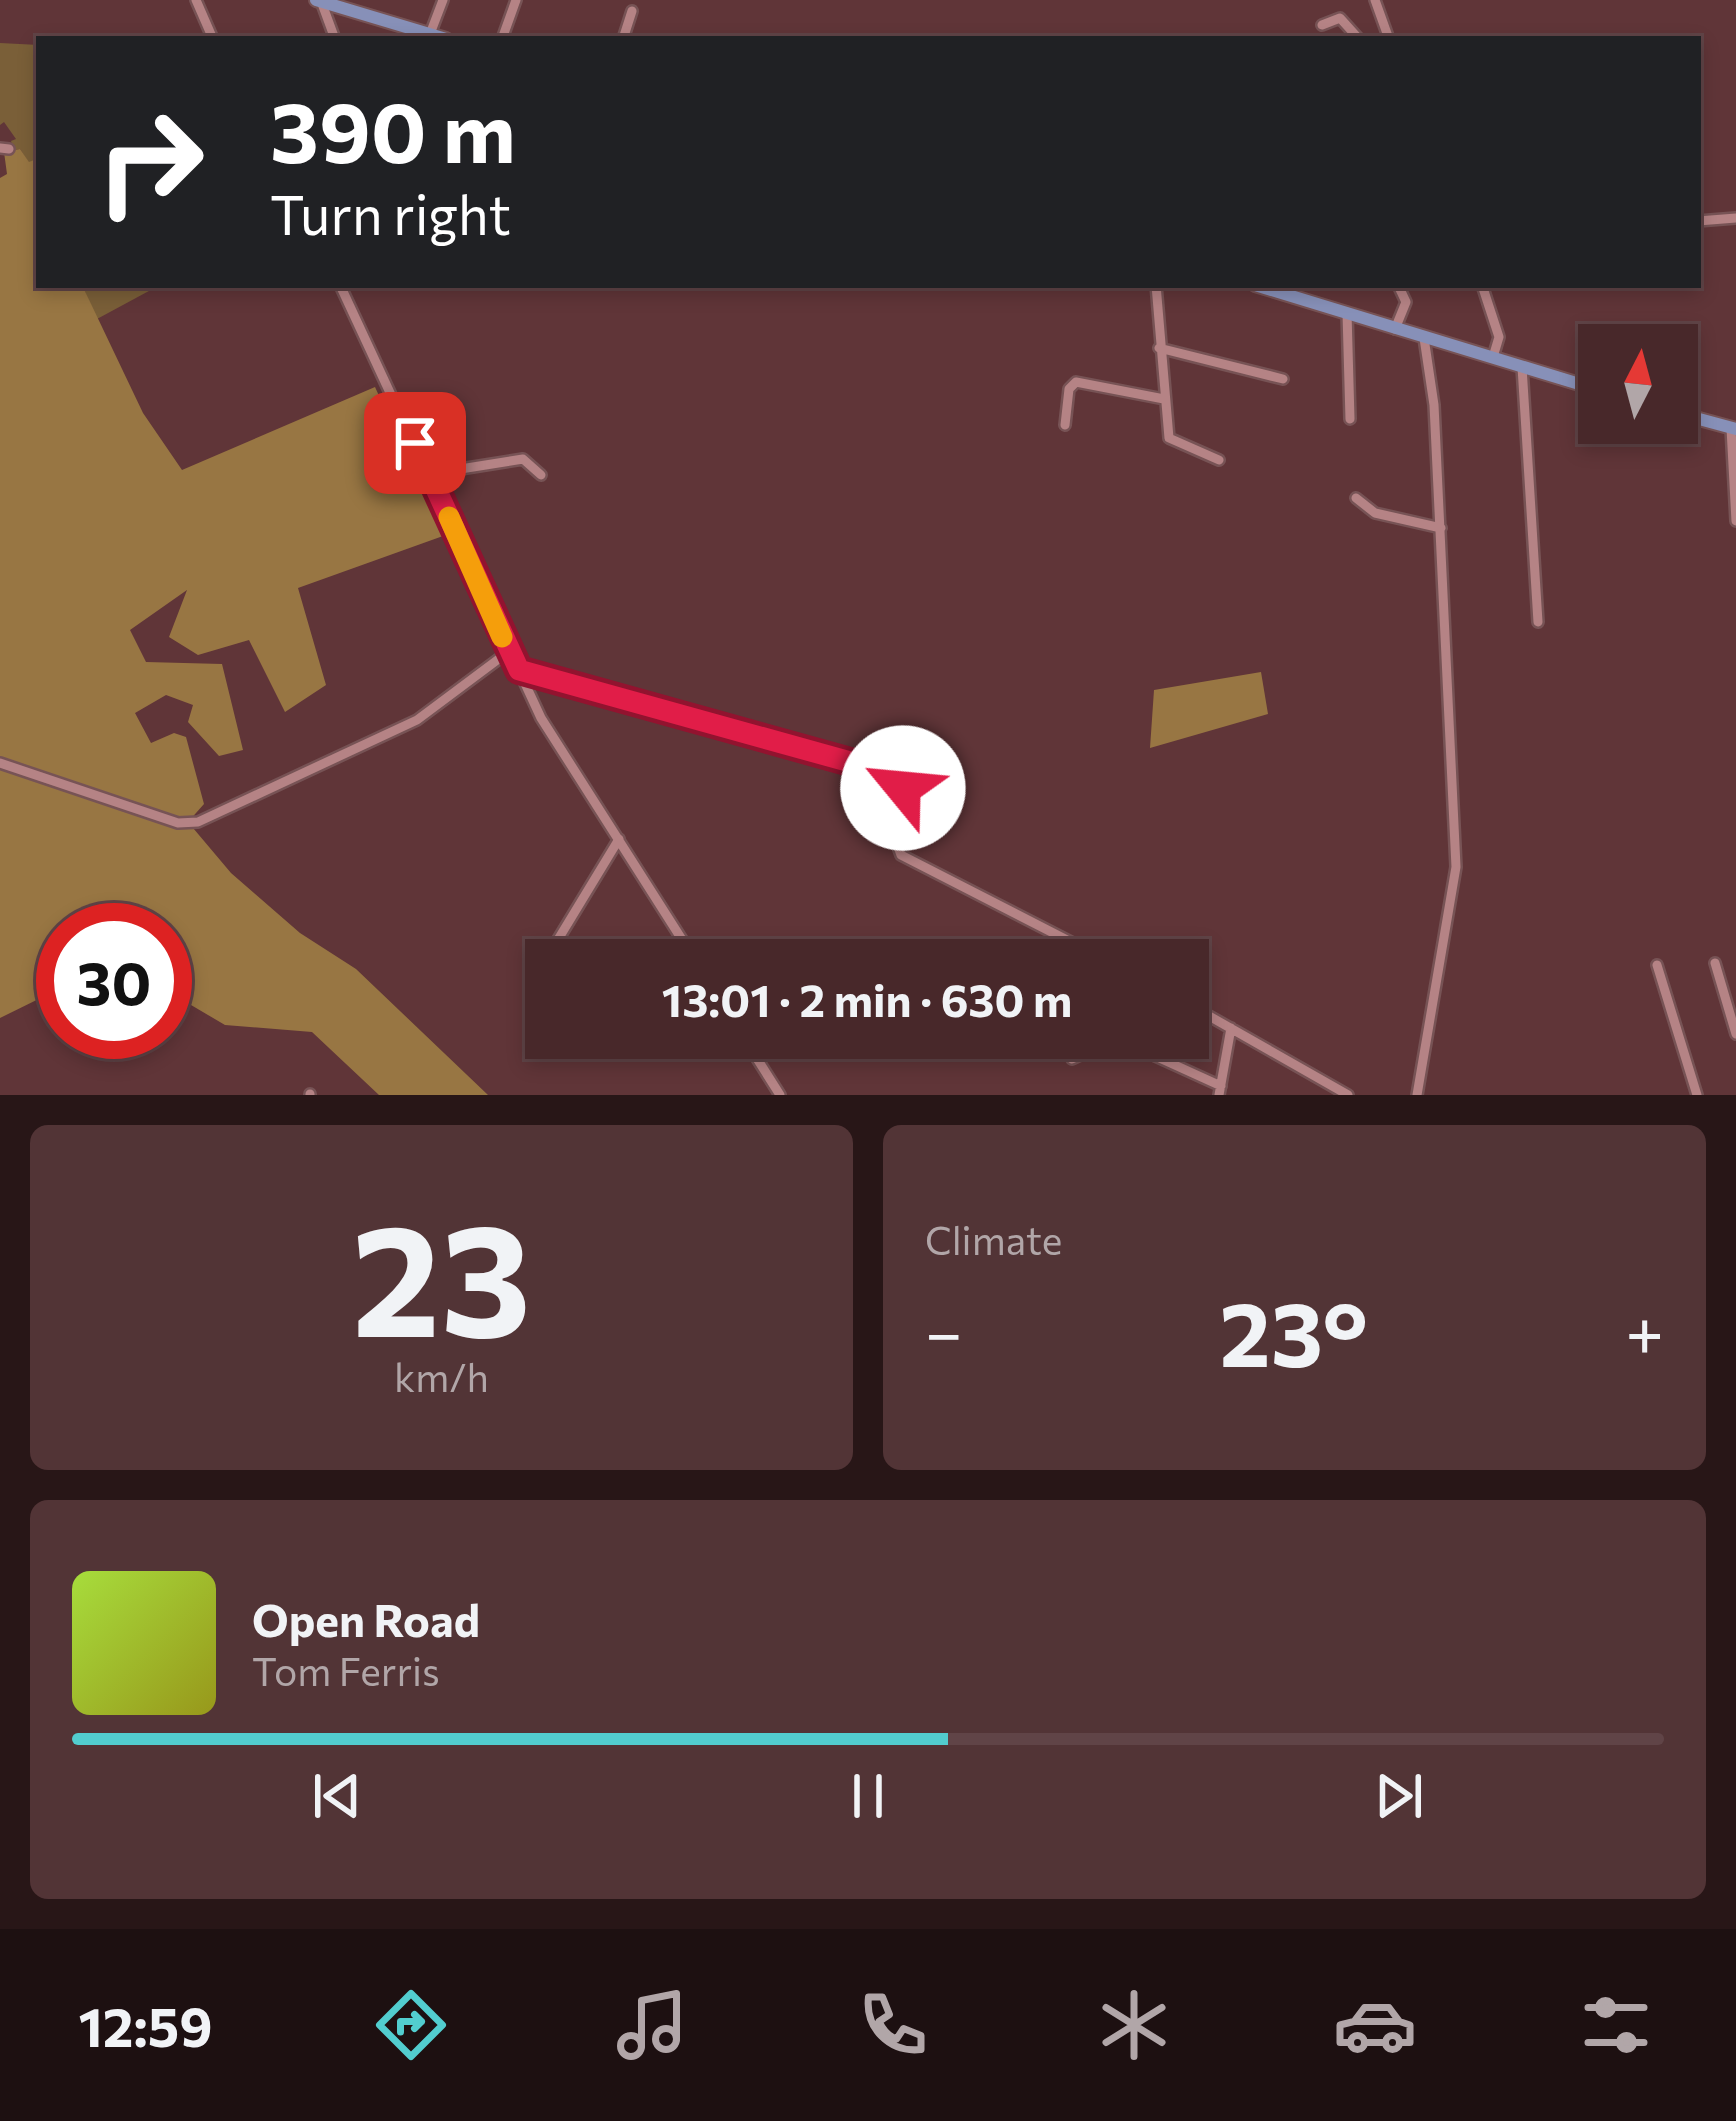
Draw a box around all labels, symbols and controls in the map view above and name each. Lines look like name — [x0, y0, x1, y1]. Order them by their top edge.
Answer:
text: 390 m — [270, 78, 516, 180]
icon: right — [72, 84, 228, 240]
text: Turn right — [270, 180, 511, 246]
north arrow — [1578, 324, 1698, 444]
map controls — [1578, 324, 1698, 444]
pin — [364, 392, 466, 494]
icon: arrive — [382, 410, 448, 476]
position arrow — [840, 725, 966, 851]
speed limit sign: 30 — [36, 903, 192, 1059]
text: 13:01 · 2 min · 630 m — [662, 971, 1072, 1026]
text: 23 — [352, 1178, 531, 1369]
text: Climate — [925, 1215, 1062, 1263]
text: 23° — [1220, 1275, 1368, 1386]
text: − — [925, 1290, 963, 1371]
text: + — [1625, 1290, 1664, 1371]
text: km/h — [394, 1352, 489, 1400]
text: Open Road — [252, 1591, 480, 1646]
text: Tom Ferris — [252, 1646, 440, 1694]
icon: previous — [304, 1763, 370, 1829]
icon: pause — [835, 1763, 901, 1829]
icon: next — [1366, 1763, 1432, 1829]
icon: directions — [369, 1983, 453, 2067]
icon: music — [610, 1983, 694, 2067]
icon: phone — [851, 1983, 935, 2067]
icon: climate — [1092, 1983, 1176, 2067]
icon: car — [1333, 1983, 1417, 2067]
icon: filters — [1574, 1983, 1658, 2067]
text: 12:59 — [78, 1992, 213, 2058]

